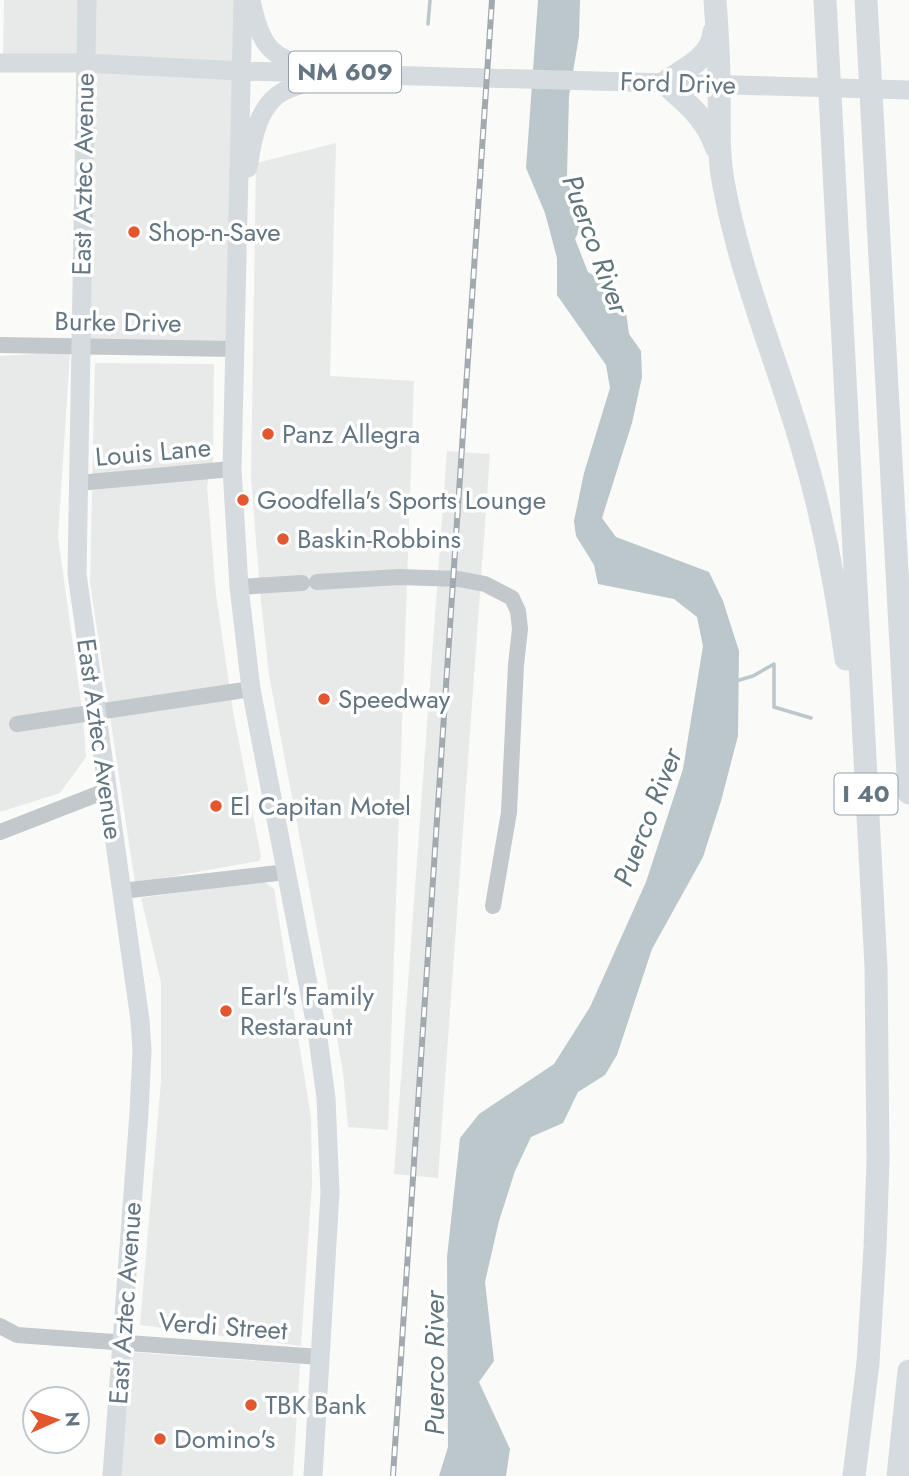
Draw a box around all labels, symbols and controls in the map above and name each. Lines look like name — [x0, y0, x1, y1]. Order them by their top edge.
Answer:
road number: NM 609 — [289, 52, 401, 92]
street label: Ford Drive — [619, 62, 737, 104]
street label: East Aztec Avenue — [62, 72, 104, 276]
water label: Puerco River — [551, 169, 640, 321]
place label: Shop-n-Save — [148, 213, 281, 251]
marker: Shop-n-Save — [126, 224, 142, 240]
street label: Burke Drive — [54, 302, 182, 342]
place label: Panz Allegra — [282, 415, 420, 453]
marker: Panz Allegra — [260, 426, 276, 442]
street label: Louis Lane — [94, 428, 212, 476]
place label: Goodfella's Sports Lounge — [257, 481, 546, 519]
marker: Goodfella's Sports Lounge — [235, 492, 251, 508]
place label: Baskin-Robbins — [297, 520, 461, 558]
marker: Baskin-Robbins — [275, 531, 291, 547]
street label: East Aztec Avenue — [67, 636, 133, 842]
place label: Speedway — [338, 680, 451, 718]
marker: Speedway — [316, 691, 332, 707]
water label: Puerco River — [602, 741, 693, 892]
road number: I 40 — [834, 774, 898, 814]
place label: El Capitan Motel — [230, 787, 411, 825]
marker: El Capitan Motel — [208, 798, 224, 814]
place label: Earl's Family Restaraunt — [240, 977, 375, 1045]
marker: Earl's Family Restaraunt — [218, 1003, 234, 1019]
street label: East Aztec Avenue — [99, 1201, 151, 1405]
water label: Puerco River — [414, 1289, 455, 1435]
street label: Verdi Street — [157, 1303, 289, 1349]
north arrow — [21, 1385, 91, 1455]
place label: TBK Bank — [265, 1386, 367, 1424]
marker: TBK Bank — [243, 1397, 259, 1413]
text: N — [59, 1411, 86, 1427]
place label: Domino's — [174, 1420, 275, 1458]
marker: Domino's — [152, 1431, 168, 1447]

